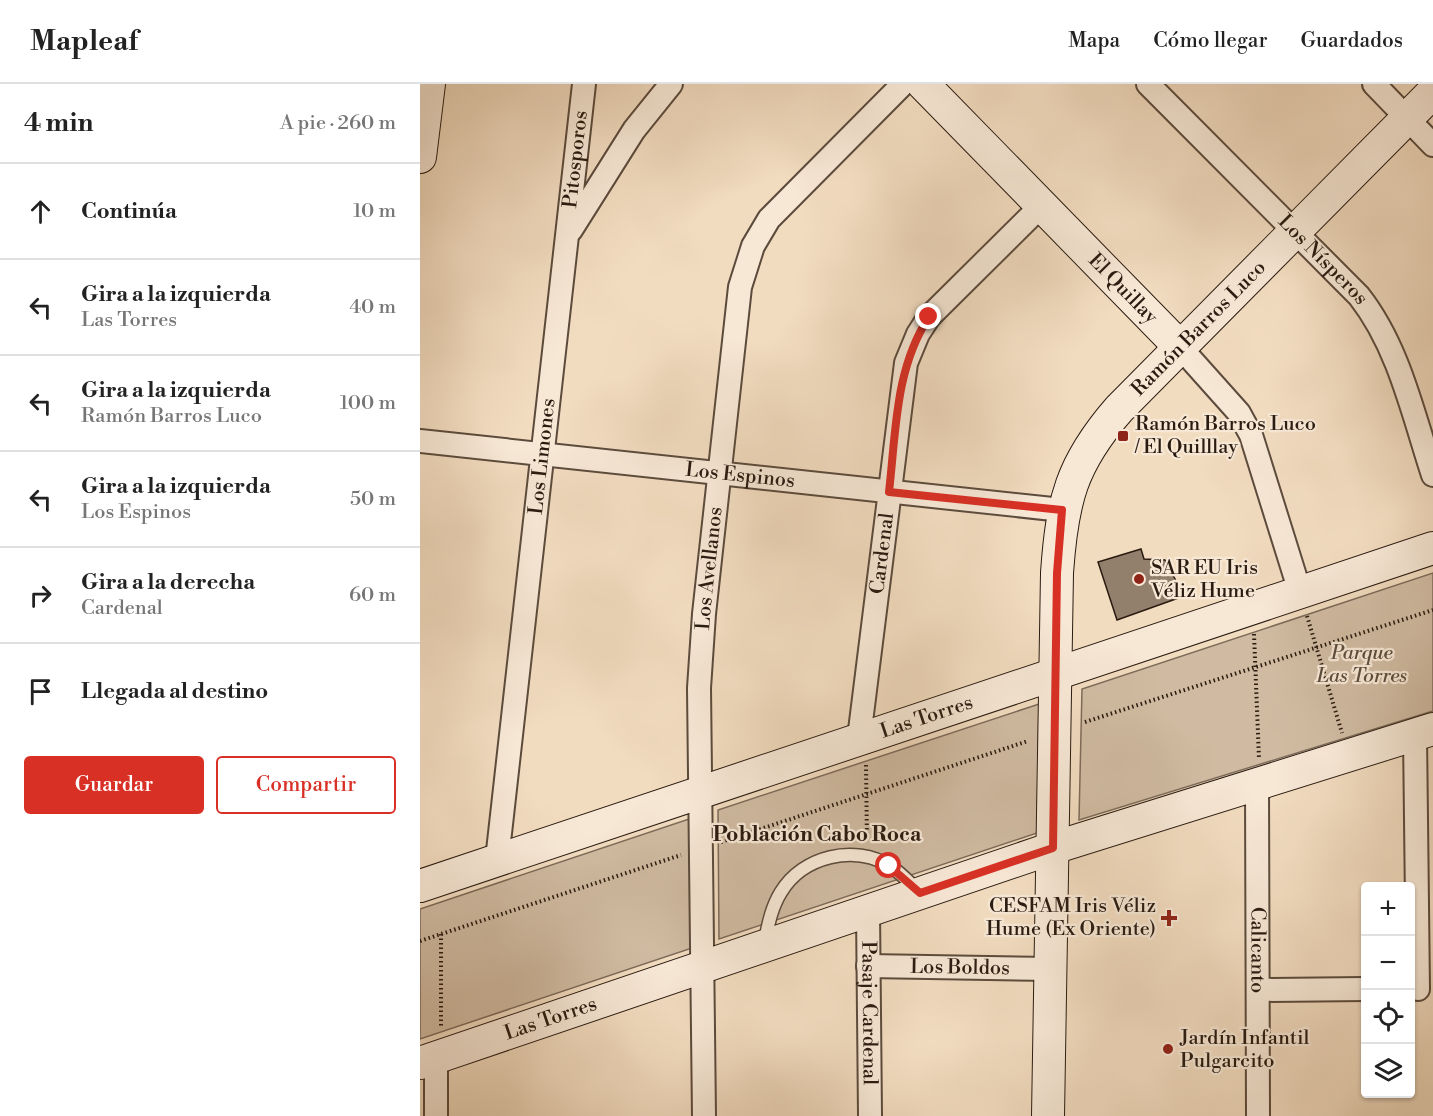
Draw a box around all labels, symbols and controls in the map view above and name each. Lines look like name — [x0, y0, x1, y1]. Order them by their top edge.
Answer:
text: Mapleaf — [30, 24, 138, 59]
text: Mapa — [1068, 28, 1120, 54]
text: Cómo llegar — [1153, 28, 1268, 54]
text: Guardados — [1301, 28, 1403, 54]
text: 4 min — [24, 107, 94, 139]
street label: Pitosporos — [558, 109, 593, 210]
text: A pie · 260 m — [280, 111, 396, 136]
icon: ahead — [24, 195, 57, 228]
text: Continúa — [81, 198, 177, 225]
text: 10 m — [353, 199, 396, 224]
street label: Los Nísperos — [1273, 209, 1374, 310]
street label: El Quillay — [1083, 248, 1163, 329]
street label: Ramón Barros Luco — [1126, 255, 1271, 402]
text: Gira a la izquierda — [81, 281, 271, 308]
icon: left — [24, 291, 57, 324]
text: 40 m — [349, 295, 396, 320]
route end — [915, 303, 941, 329]
text: Las Torres — [81, 308, 177, 333]
text: Gira a la izquierda — [81, 377, 271, 404]
icon: left — [24, 387, 57, 420]
text: 100 m — [340, 391, 396, 416]
street label: Los Limones — [523, 397, 561, 516]
text: Ramón Barros Luco — [81, 404, 262, 429]
place label: Ramón Barros Luco / El Quilllay — [1134, 412, 1316, 460]
marker: Ramón Barros Luco / El Quilllay — [1116, 429, 1130, 443]
street label: Los Espinos — [684, 457, 796, 494]
text: Gira a la izquierda — [81, 473, 271, 500]
icon: left — [24, 483, 57, 516]
text: 50 m — [350, 487, 396, 512]
text: Los Espinos — [81, 500, 191, 525]
street label: Los Avellanos — [690, 506, 728, 631]
street label: Cardenal — [865, 511, 900, 596]
place label: SAR EU Iris Véliz Hume — [1150, 556, 1258, 604]
text: Gira a la derecha — [81, 569, 255, 596]
marker: SAR EU Iris Véliz Hume — [1132, 572, 1146, 586]
icon: right — [24, 579, 57, 612]
text: 60 m — [349, 583, 396, 608]
text: Cardenal — [81, 596, 163, 621]
park label: Parque Las Torres — [1316, 641, 1408, 689]
icon: arrive — [24, 675, 57, 708]
text: Llegada al destino — [81, 678, 268, 705]
street label: Las Torres — [877, 690, 976, 744]
button: Guardar — [24, 756, 204, 814]
button: Compartir — [216, 756, 396, 814]
district label: Población Cabo Roca — [713, 822, 922, 848]
route start — [875, 852, 901, 878]
map controls — [1361, 882, 1415, 1098]
button: + — [1361, 882, 1415, 936]
place label: CESFAM Iris Véliz Hume (Ex Oriente) — [986, 894, 1156, 942]
street label: Calicanto — [1245, 907, 1270, 993]
marker: CESFAM Iris Véliz Hume (Ex Oriente) — [1160, 909, 1178, 927]
button: − — [1361, 936, 1415, 990]
street label: Pasaje Cardenal — [856, 941, 882, 1085]
street label: Los Boldos — [910, 954, 1010, 981]
button: locate — [1361, 990, 1415, 1044]
street label: Las Torres — [501, 991, 600, 1046]
place label: Jardín Infantil Pulgarcito — [1179, 1026, 1310, 1074]
marker: Jardín Infantil Pulgarcito — [1161, 1042, 1175, 1056]
button: layers — [1361, 1044, 1415, 1098]

